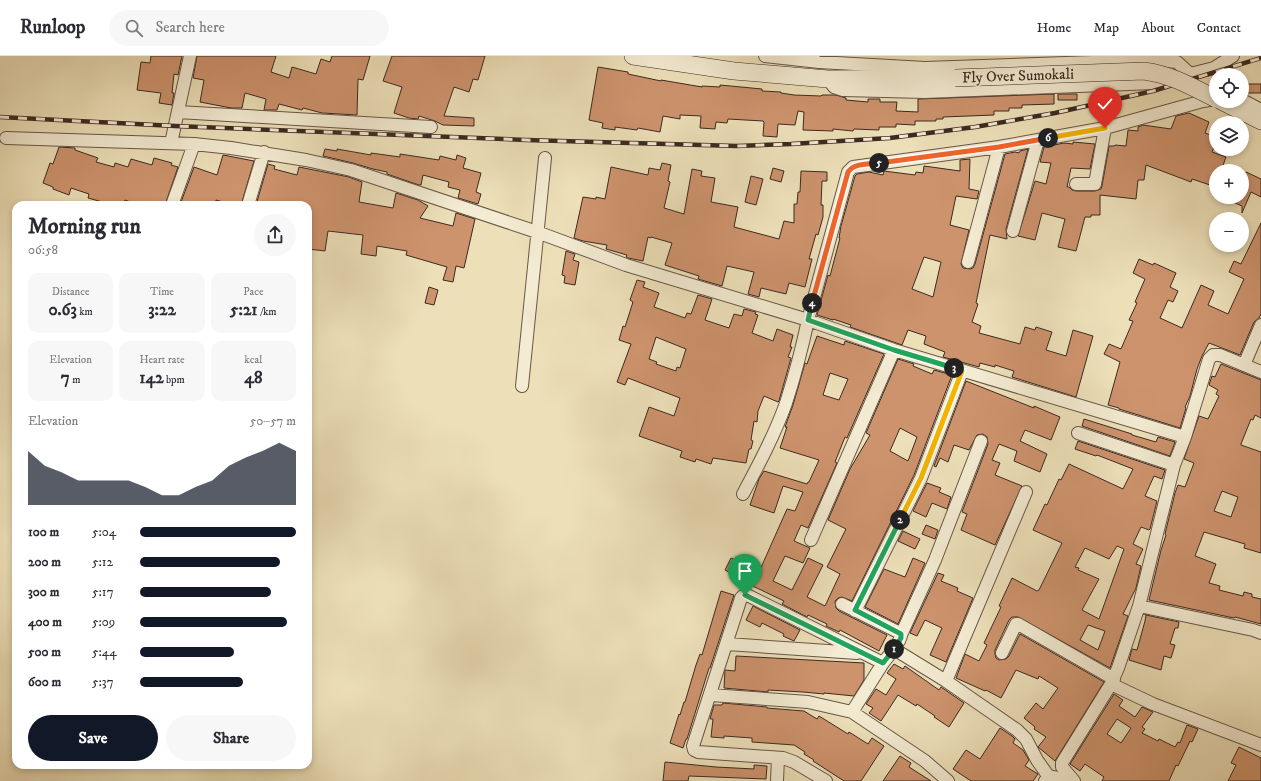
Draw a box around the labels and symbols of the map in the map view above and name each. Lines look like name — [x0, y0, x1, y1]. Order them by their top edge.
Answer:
street label: Fly Over Sumokali — [962, 65, 1074, 87]
pin — [1088, 87, 1122, 128]
pin: 6 — [1038, 128, 1058, 148]
pin: 5 — [869, 153, 889, 173]
pin: 4 — [802, 293, 822, 313]
pin: 3 — [944, 358, 964, 378]
pin: 2 — [890, 510, 910, 530]
pin — [728, 554, 762, 595]
pin: 1 — [884, 639, 904, 659]

